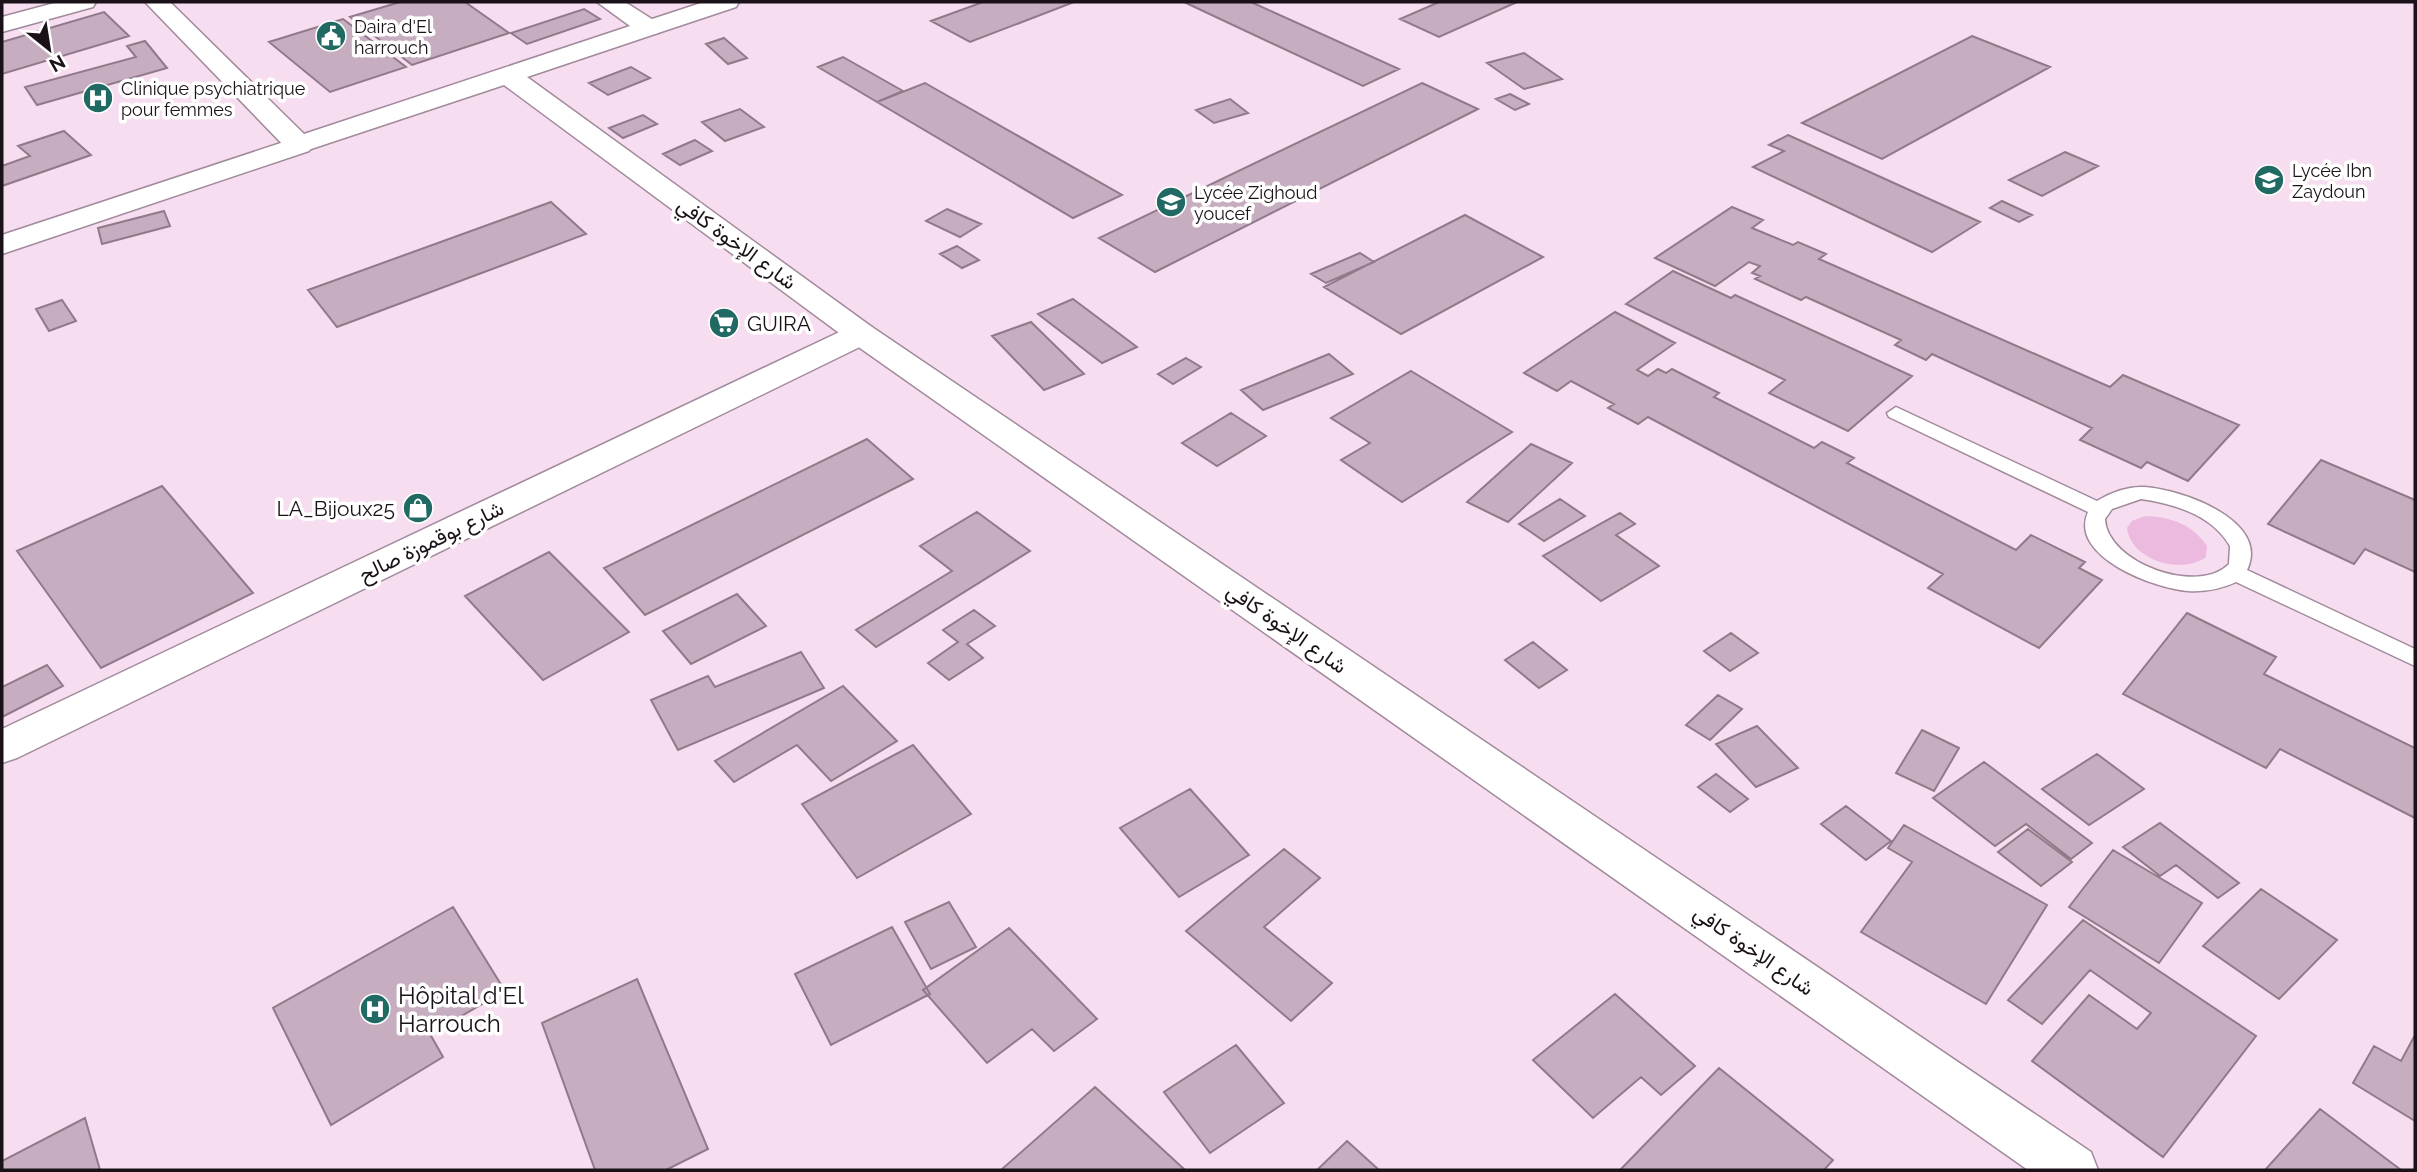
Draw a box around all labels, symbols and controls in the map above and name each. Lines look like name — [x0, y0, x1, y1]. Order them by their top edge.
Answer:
north arrow — [14, 14, 84, 84]
place label: Daira d'El harrouch — [354, 16, 432, 58]
public building icon: Daira d'El harrouch — [314, 19, 348, 53]
text: N — [46, 51, 69, 77]
place label: Clinique psychiatrique pour femmes — [121, 78, 306, 120]
hospital icon: Clinique psychiatrique pour femmes — [81, 81, 115, 115]
place label: Lycée Ibn Zaydoun — [2292, 160, 2372, 202]
school or university icon: Lycée Ibn Zaydoun — [2252, 163, 2286, 197]
place label: Lycée Zighoud youcef — [1194, 182, 1317, 224]
school or university icon: Lycée Zighoud youcef — [1154, 185, 1188, 219]
street label: شارع الإخوة كافي — [670, 191, 801, 299]
supermarket icon: GUIRA — [707, 306, 741, 340]
place label: GUIRA — [747, 311, 811, 336]
shop icon: LA_Bijoux25 — [401, 491, 435, 525]
street label: شارع بوقموزة صالح — [354, 495, 509, 589]
place label: LA_Bijoux25 — [277, 496, 395, 521]
street label: شارع الإخوة كافي — [1219, 577, 1352, 683]
street label: شارع الإخوة كافي — [1686, 899, 1819, 1005]
place label: Hôpital d'El Harrouch — [398, 981, 524, 1038]
hospital icon: Hôpital d'El Harrouch — [358, 992, 392, 1026]

